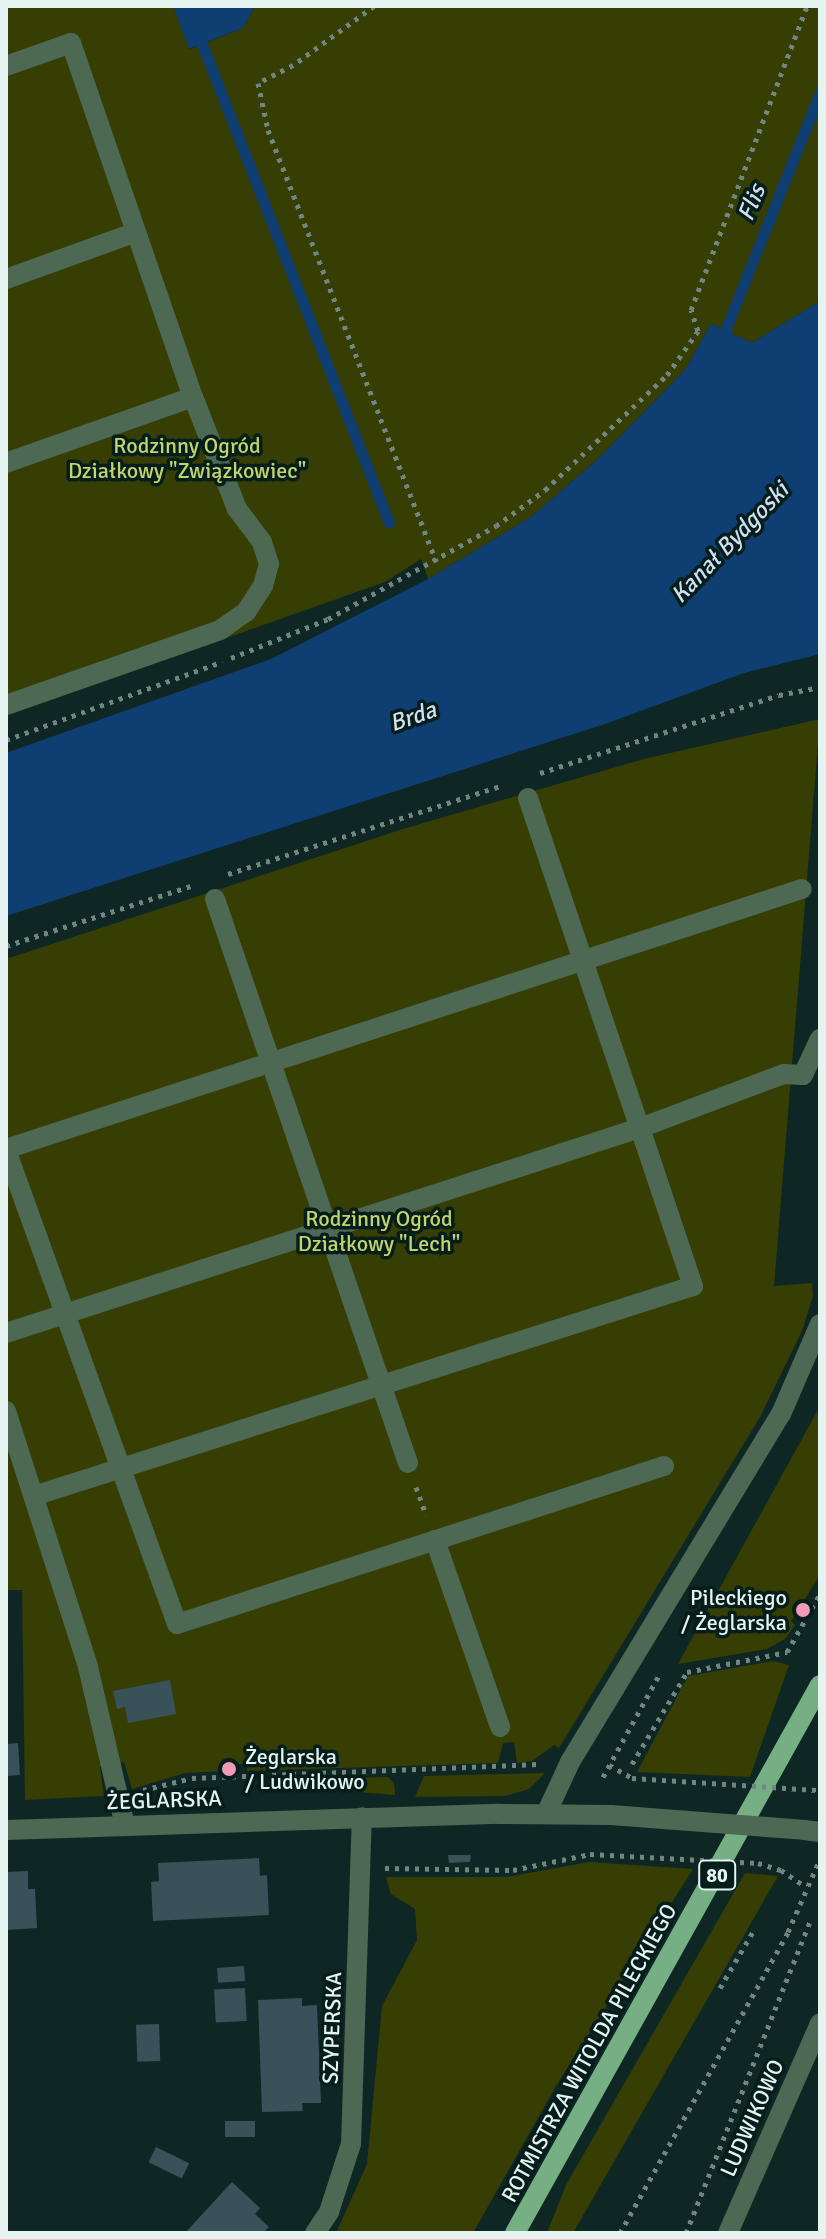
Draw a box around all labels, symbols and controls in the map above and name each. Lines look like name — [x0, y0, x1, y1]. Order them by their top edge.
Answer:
water label: Flis — [732, 181, 772, 225]
park label: Rodzinny Ogród Działkowy "Związkowiec" — [68, 432, 306, 484]
water label: Kanał Bydgoski — [665, 477, 795, 609]
water label: Brda — [386, 696, 440, 738]
park label: Rodzinny Ogród Działkowy "Lech" — [298, 1205, 460, 1256]
place label: Pileckiego / Żeglarska — [681, 1584, 787, 1636]
marker: Pileckiego / Żeglarska — [794, 1601, 812, 1619]
place label: Żeglarska / Ludwikowo — [245, 1743, 365, 1794]
marker: Żeglarska / Ludwikowo — [220, 1760, 238, 1778]
street label: ŻEGLARSKA — [106, 1785, 222, 1815]
road number: 80 — [697, 1859, 737, 1891]
street label: ROTMISTRZA WITOLDA PILECKIEGO — [496, 1899, 682, 2207]
street label: SZYPERSKA — [317, 1971, 347, 2085]
street label: LUDWIKOWO — [714, 2055, 790, 2181]

